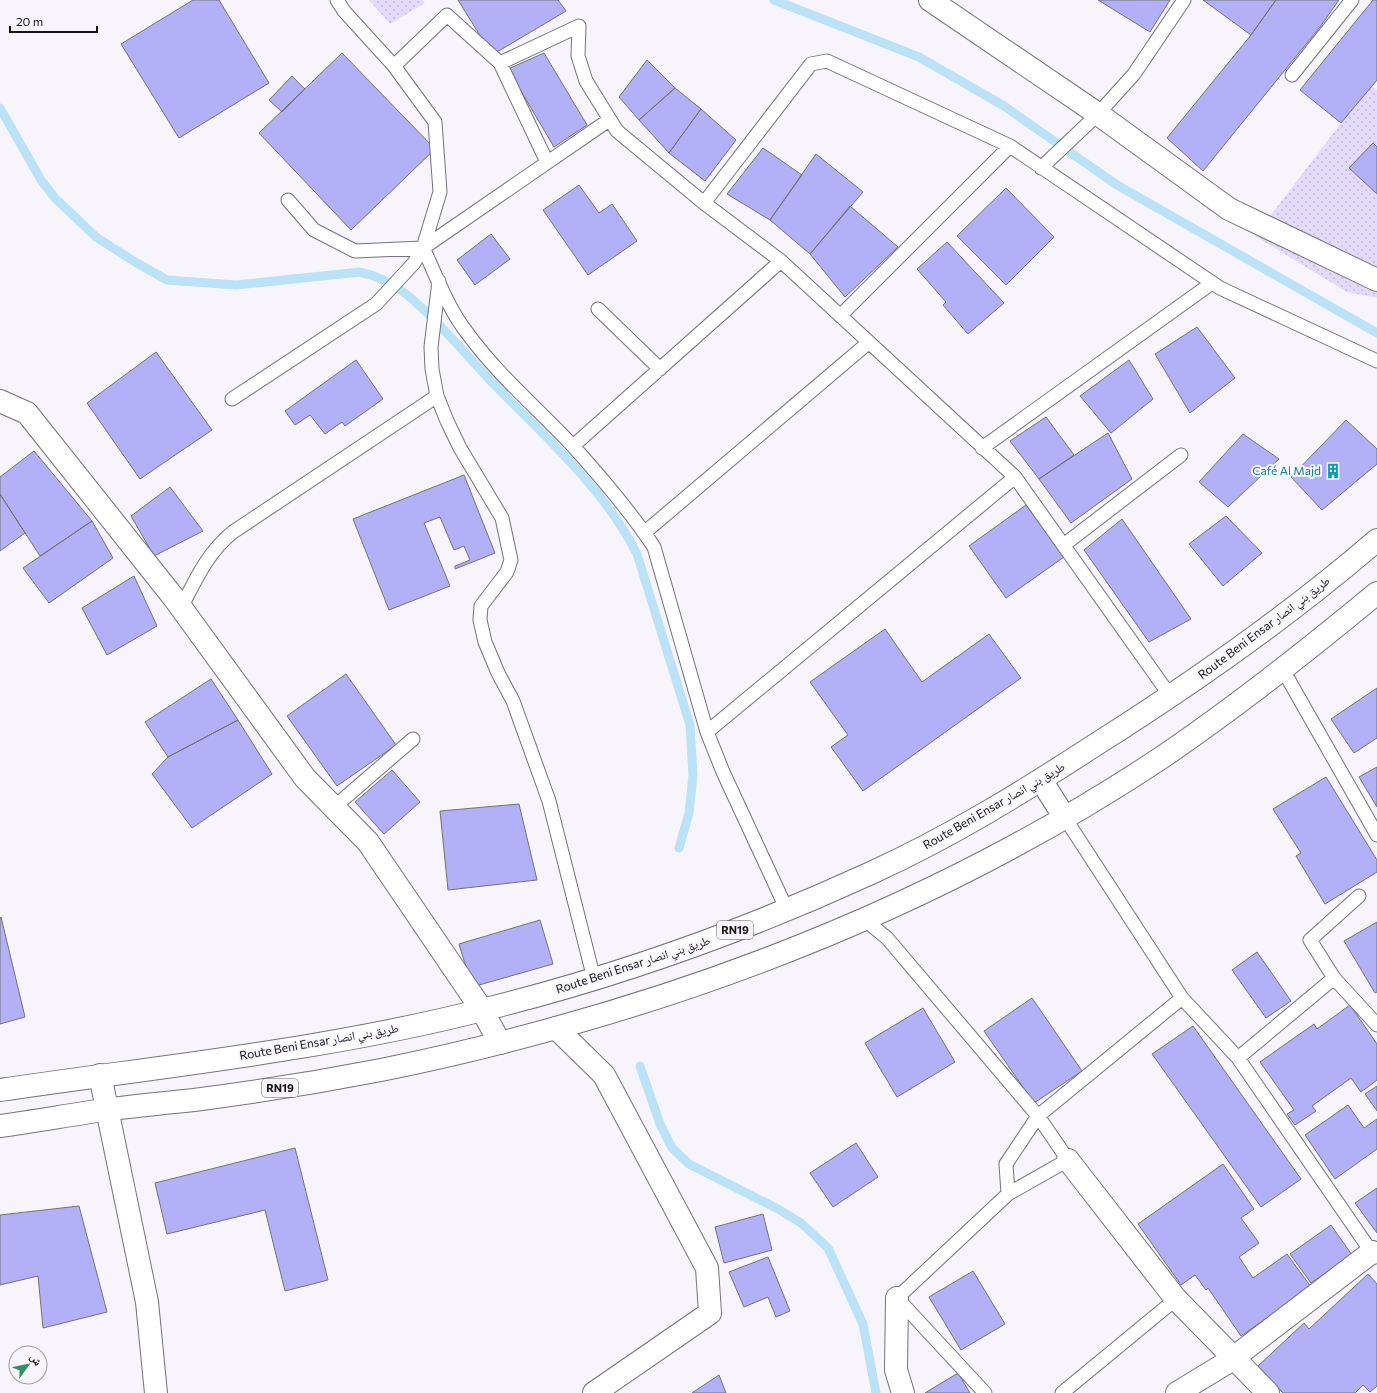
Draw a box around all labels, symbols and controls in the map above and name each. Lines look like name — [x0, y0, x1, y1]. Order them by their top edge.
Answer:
scale bar — [10, 8, 97, 34]
text: 20 m — [16, 14, 43, 28]
building icon: Café Al Majd — [1324, 462, 1342, 480]
place label: Café Al Majd — [1252, 463, 1321, 477]
street label: Route Beni Ensar طريق بني انصار — [1195, 573, 1335, 685]
street label: Route Beni Ensar طريق بني انصار — [920, 759, 1069, 855]
road number: RN19 — [717, 921, 753, 939]
street label: Route Beni Ensar طريق بني انصار — [554, 932, 713, 1000]
street label: Route Beni Ensar طريق بني انصار — [238, 1020, 400, 1066]
road number: RN19 — [262, 1079, 298, 1097]
north arrow — [8, 1345, 48, 1385]
text: ش — [26, 1351, 46, 1369]

